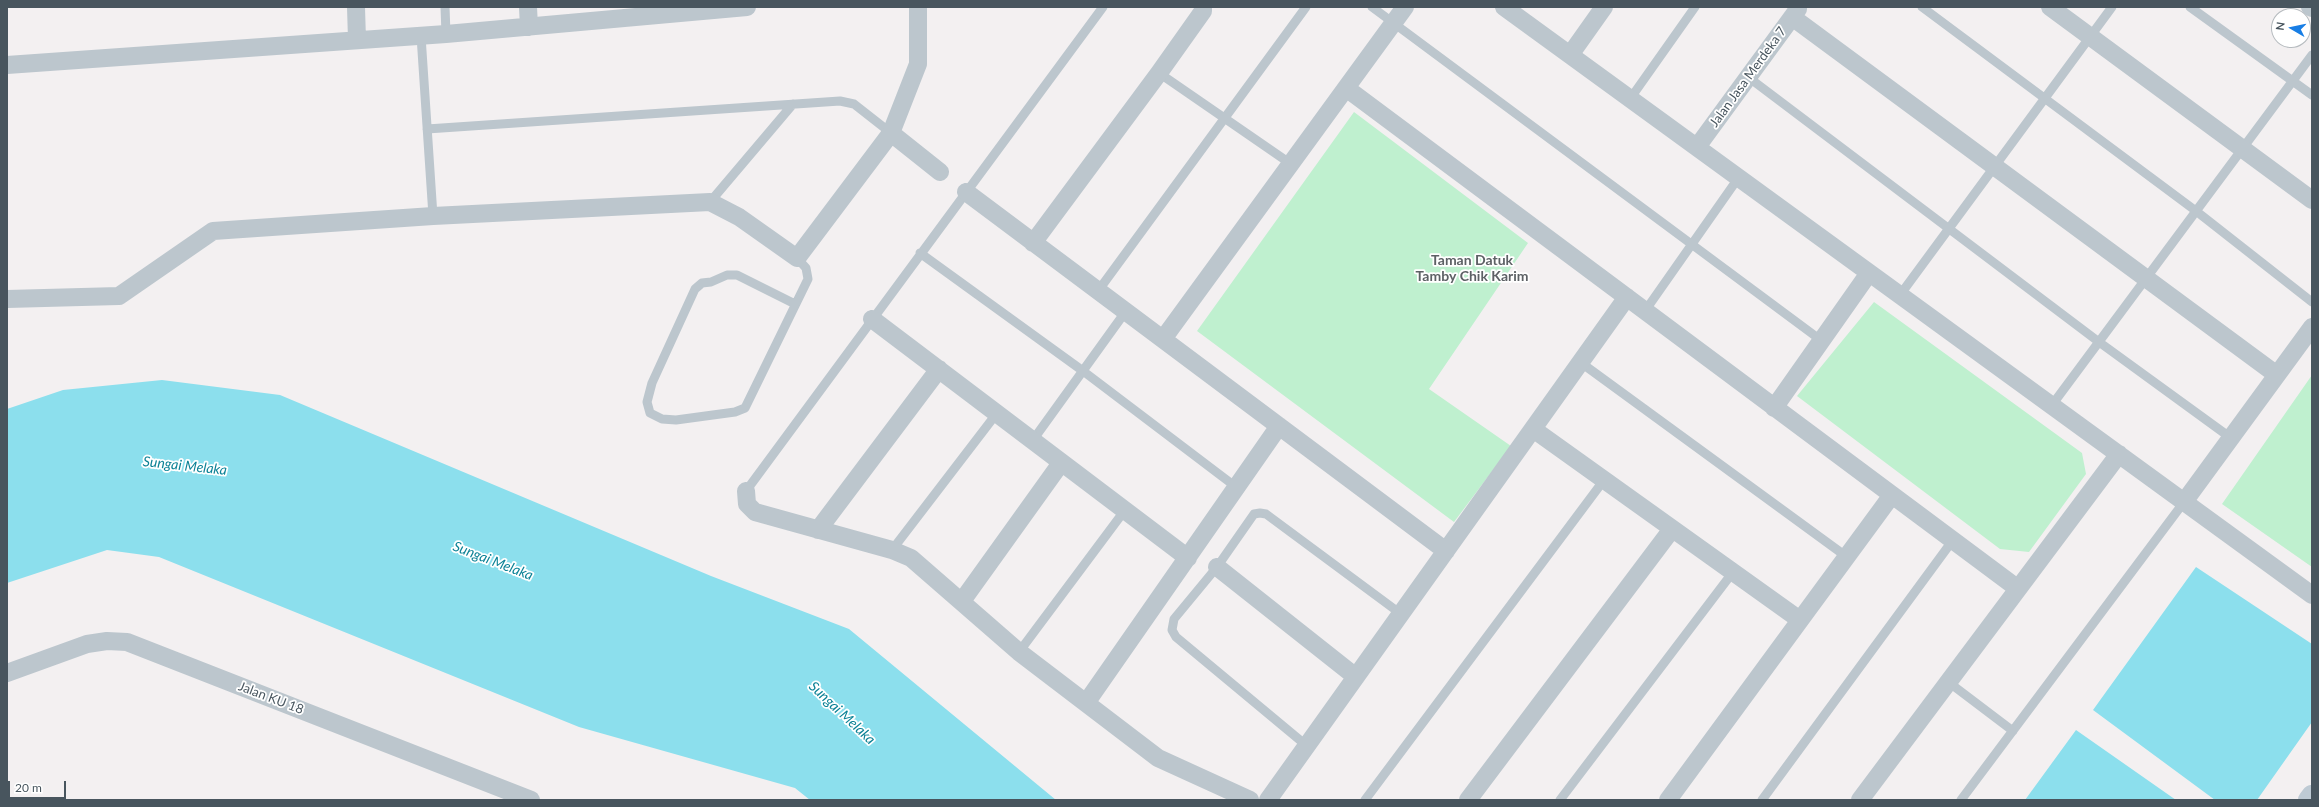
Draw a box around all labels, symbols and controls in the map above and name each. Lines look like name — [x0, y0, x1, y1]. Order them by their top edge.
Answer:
north arrow — [2271, 8, 2311, 48]
text: N — [2273, 21, 2287, 31]
street label: Jalan Jasa Merdeka 7 — [1706, 24, 1790, 130]
district label: Taman Datuk Tamby Chik Karim — [1416, 252, 1528, 284]
water label: Sungai Melaka — [142, 453, 228, 479]
water label: Sungai Melaka — [451, 538, 535, 584]
street label: Jalan KU 18 — [236, 678, 306, 718]
water label: Sungai Melaka — [805, 678, 879, 748]
scale bar — [10, 773, 68, 799]
text: 20 m — [15, 780, 42, 795]

